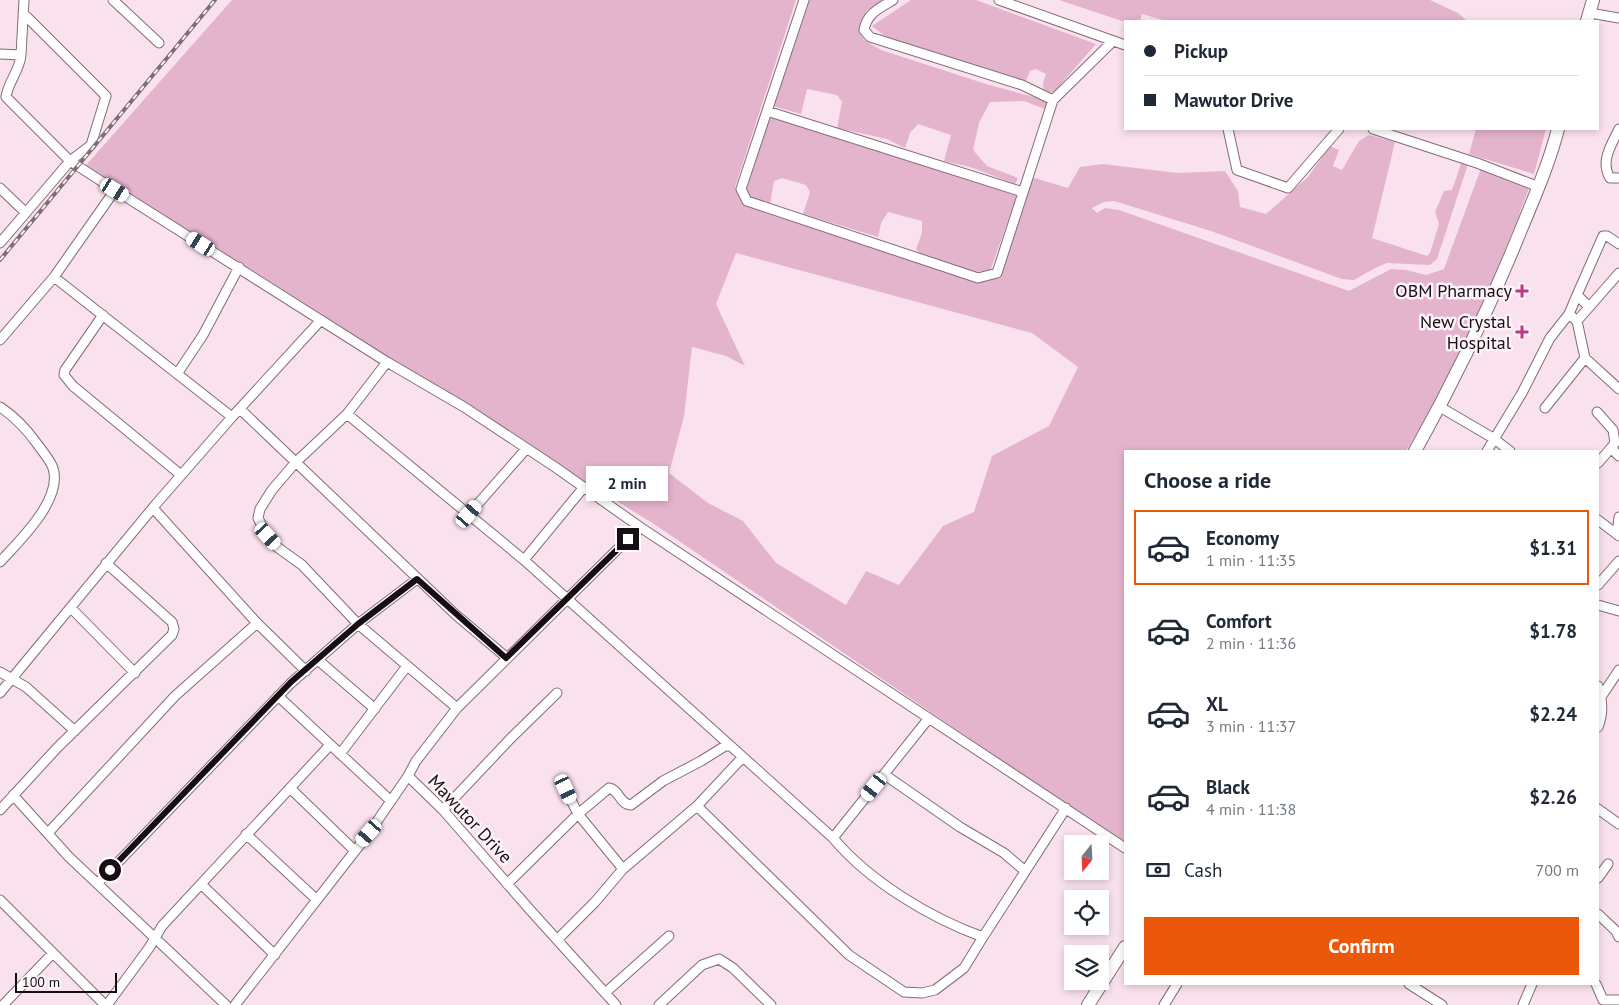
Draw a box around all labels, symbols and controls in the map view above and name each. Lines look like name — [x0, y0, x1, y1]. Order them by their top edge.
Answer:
text: Pickup — [1174, 39, 1228, 63]
text: Mawutor Drive — [1174, 88, 1293, 112]
car — [98, 176, 131, 204]
car — [184, 230, 217, 258]
place label: OBM Pharmacy — [1395, 279, 1513, 302]
marker: OBM Pharmacy — [1516, 285, 1528, 297]
place label: New Crystal Hospital — [1420, 310, 1512, 354]
marker: New Crystal Hospital — [1515, 325, 1529, 339]
callout: 2 min — [587, 466, 669, 502]
text: Choose a ride — [1144, 466, 1271, 494]
text: 2 min — [607, 473, 647, 493]
car — [453, 498, 484, 530]
car — [252, 520, 283, 552]
icon: car — [1146, 525, 1191, 570]
text: Economy — [1206, 526, 1279, 550]
route end — [617, 528, 639, 550]
text: $1.31 — [1529, 536, 1577, 560]
text: 1 min · 11:35 — [1206, 550, 1296, 570]
icon: car — [1146, 608, 1191, 653]
text: Comfort — [1206, 609, 1272, 633]
text: $1.78 — [1529, 619, 1577, 643]
text: 2 min · 11:36 — [1206, 633, 1296, 653]
icon: car — [1146, 691, 1191, 736]
text: XL — [1206, 692, 1228, 716]
text: $2.24 — [1529, 702, 1577, 726]
text: 3 min · 11:37 — [1206, 716, 1296, 736]
street label: Mawutor Drive — [423, 770, 517, 868]
car — [858, 771, 889, 803]
car — [552, 772, 579, 806]
icon: car — [1146, 774, 1191, 819]
text: Black — [1206, 775, 1250, 799]
text: $2.26 — [1529, 785, 1577, 809]
text: 4 min · 11:38 — [1206, 799, 1296, 819]
car — [353, 817, 384, 849]
north arrow — [1064, 835, 1109, 880]
map controls — [1064, 835, 1109, 990]
icon: cash — [1144, 856, 1172, 884]
text: Cash — [1184, 858, 1222, 882]
route start — [99, 859, 121, 881]
text: 700 m — [1536, 860, 1579, 880]
button: locate — [1064, 890, 1109, 935]
button: Confirm — [1144, 917, 1579, 975]
button: layers — [1064, 945, 1109, 990]
scale bar — [15, 970, 118, 993]
text: 100 m — [22, 973, 60, 991]

